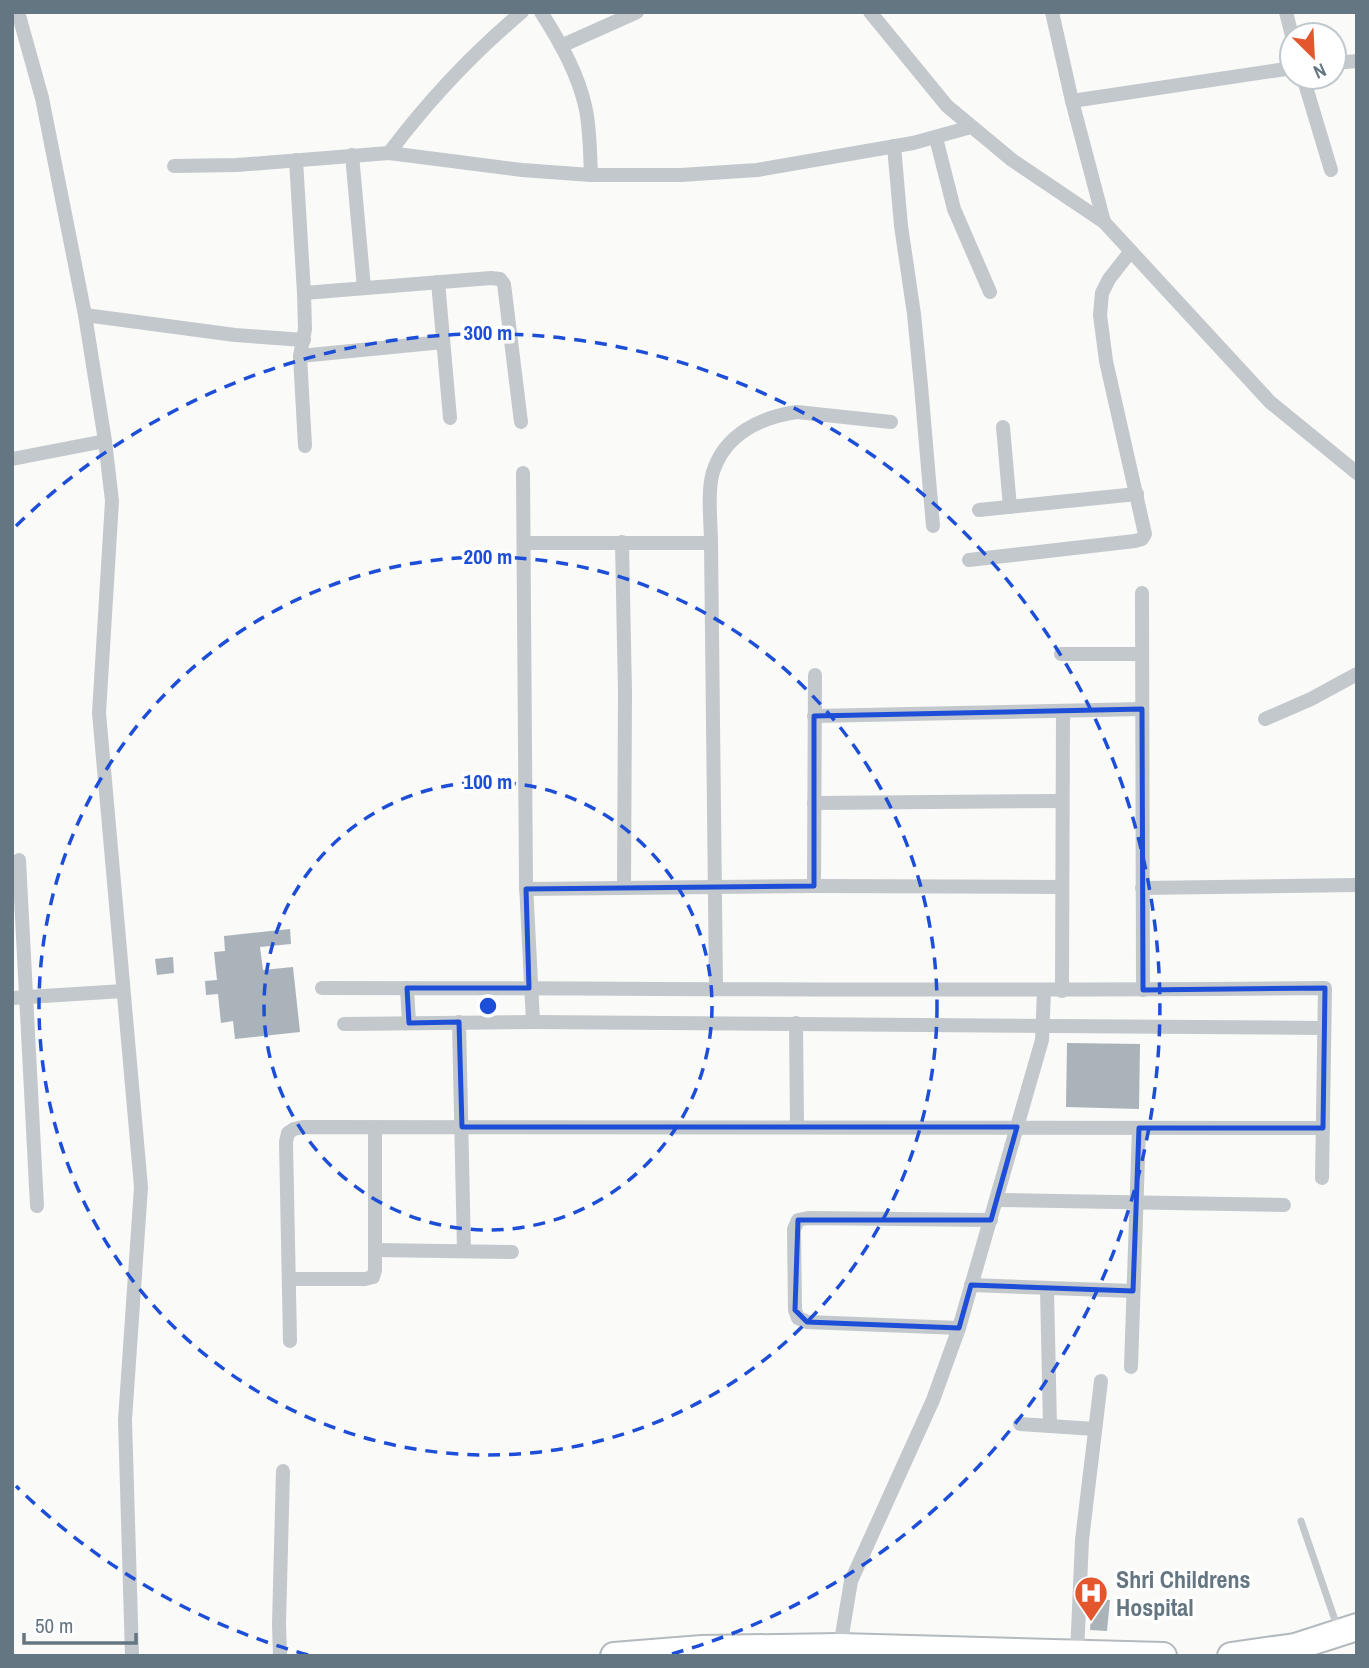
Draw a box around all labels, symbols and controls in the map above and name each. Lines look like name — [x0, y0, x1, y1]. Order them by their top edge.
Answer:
north arrow — [1278, 21, 1348, 91]
text: N — [1309, 57, 1330, 86]
text: 300 m — [464, 318, 512, 347]
text: 200 m — [464, 542, 512, 571]
text: 100 m — [464, 767, 512, 796]
centre of rings — [476, 994, 500, 1018]
place label: Shri Childrens Hospital — [1116, 1563, 1251, 1623]
hospital icon: Shri Childrens Hospital — [1072, 1574, 1110, 1623]
scale bar — [24, 1602, 136, 1646]
text: 50 m — [35, 1611, 73, 1640]

